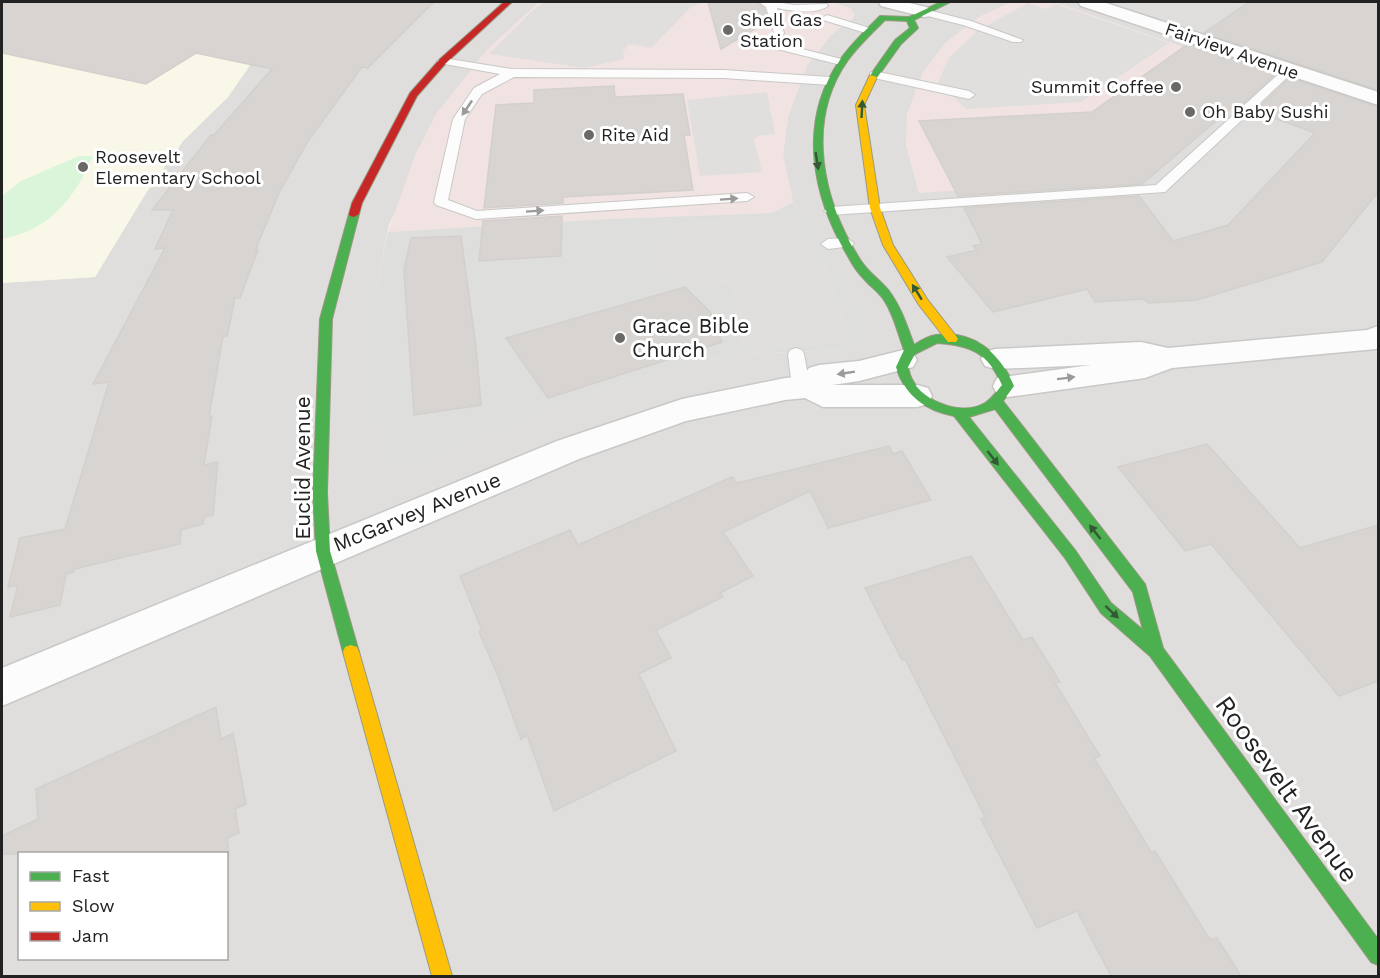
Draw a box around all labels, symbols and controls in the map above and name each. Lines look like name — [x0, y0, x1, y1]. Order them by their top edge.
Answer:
place label: Shell Gas Station — [740, 9, 822, 51]
street label: Fairview Avenue — [1162, 18, 1302, 83]
marker: Shell Gas Station — [721, 23, 735, 37]
place label: Summit Coffee — [1031, 76, 1164, 97]
marker: Summit Coffee — [1169, 80, 1183, 94]
one-way arrow — [858, 99, 867, 118]
one-way arrow — [462, 100, 473, 116]
place label: Oh Baby Sushi — [1202, 101, 1329, 122]
marker: Oh Baby Sushi — [1183, 105, 1197, 119]
place label: Rite Aid — [601, 124, 669, 145]
marker: Rite Aid — [582, 128, 596, 142]
place label: Roosevelt Elementary School — [95, 146, 261, 188]
one-way arrow — [813, 151, 822, 170]
marker: Roosevelt Elementary School — [76, 160, 90, 174]
one-way arrow — [720, 194, 739, 203]
one-way arrow — [525, 207, 544, 216]
one-way arrow — [912, 284, 923, 300]
place label: Grace Bible Church — [632, 313, 749, 362]
marker: Grace Bible Church — [613, 331, 627, 345]
one-way arrow — [837, 368, 856, 377]
one-way arrow — [1056, 374, 1075, 383]
street label: Euclid Avenue — [290, 396, 315, 540]
one-way arrow — [986, 451, 998, 466]
street label: McGarvey Avenue — [329, 467, 504, 557]
one-way arrow — [1089, 524, 1102, 540]
one-way arrow — [1104, 605, 1119, 619]
street label: Roosevelt Avenue — [1209, 690, 1365, 888]
legend — [18, 852, 228, 960]
text: Fast — [72, 865, 110, 886]
text: Slow — [72, 895, 115, 916]
text: Jam — [72, 925, 109, 946]

